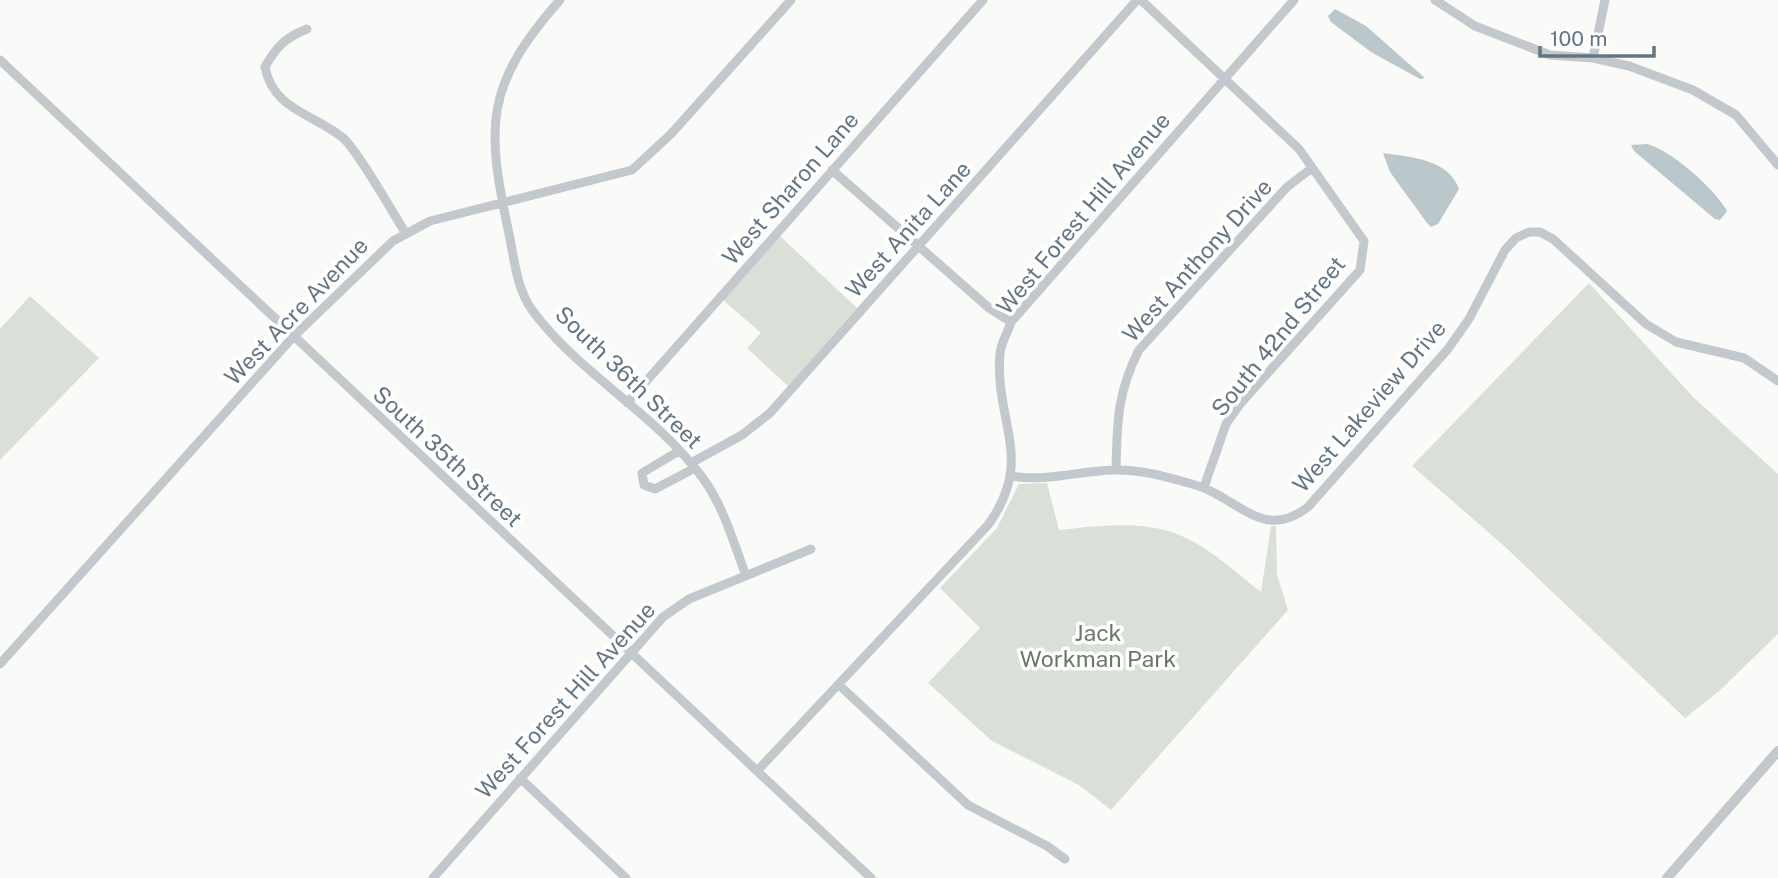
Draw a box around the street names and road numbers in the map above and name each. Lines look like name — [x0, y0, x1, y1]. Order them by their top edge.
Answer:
street label: West Sharon Lane — [716, 106, 864, 270]
street label: West Forest Hill Avenue — [991, 107, 1175, 319]
street label: West Anita Lane — [840, 155, 976, 303]
street label: West Anthony Drive — [1117, 173, 1277, 347]
street label: West Acre Avenue — [219, 232, 373, 390]
street label: South 42nd Street — [1205, 251, 1351, 421]
street label: South 36th Street — [550, 300, 708, 454]
street label: West Lakeview Drive — [1287, 314, 1451, 498]
street label: South 35th Street — [368, 380, 528, 532]
street label: West Forest Hill Avenue — [470, 596, 660, 804]

